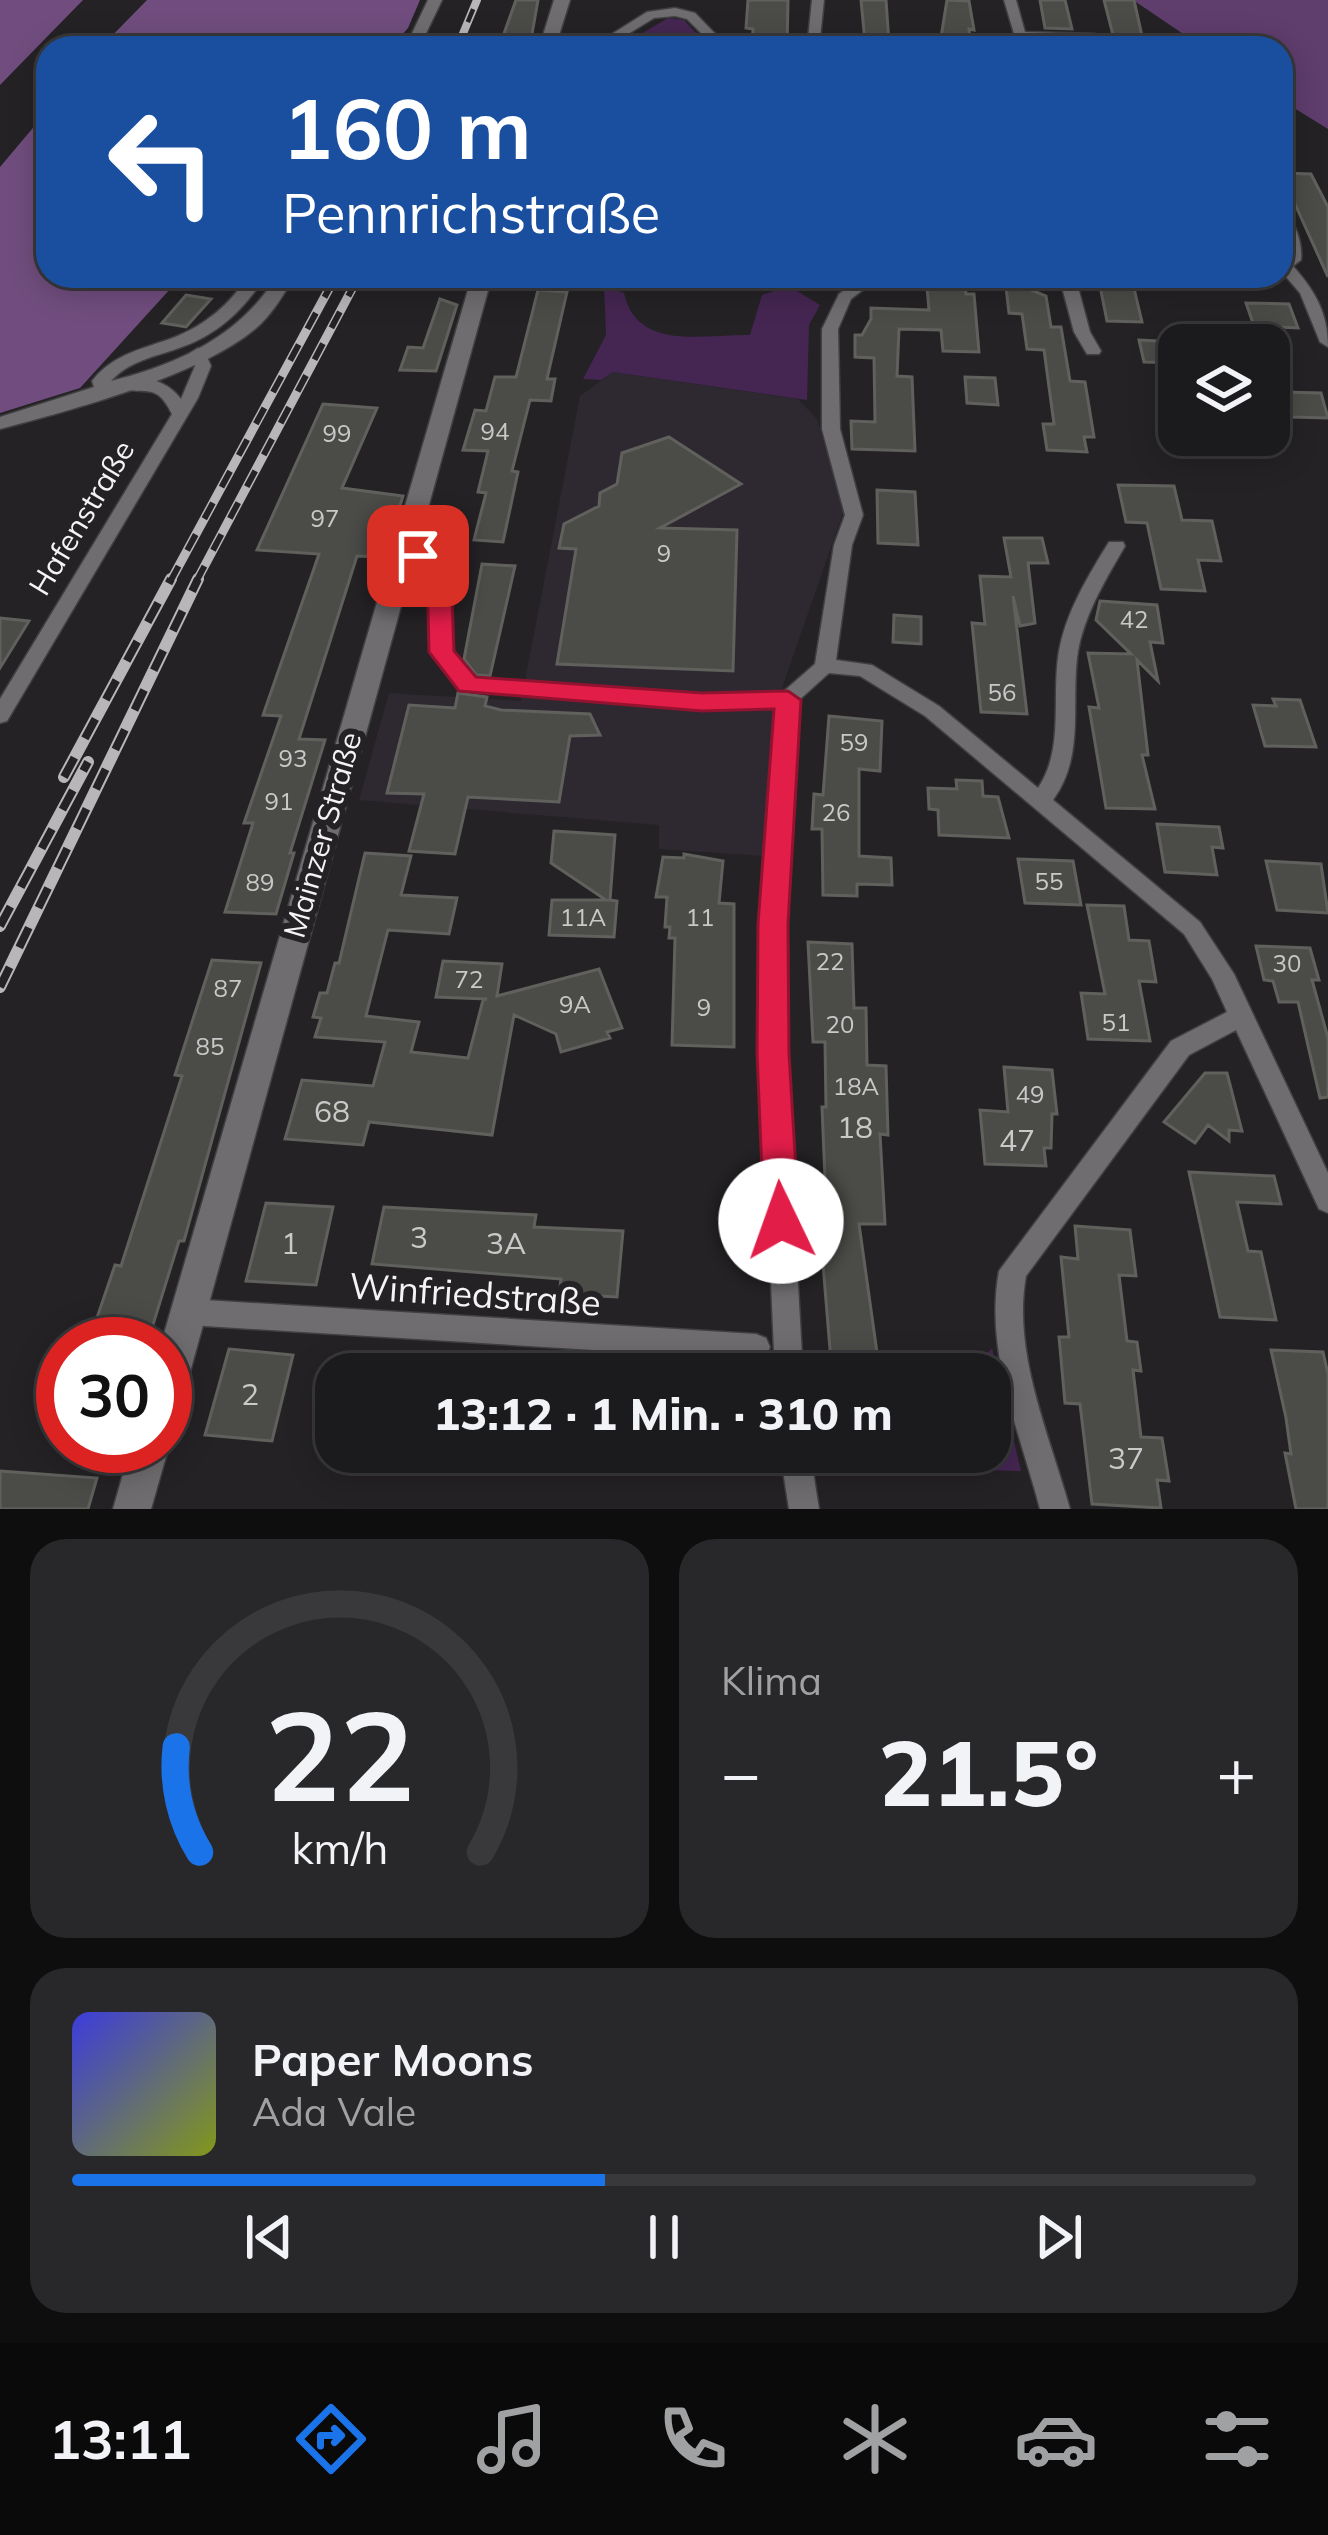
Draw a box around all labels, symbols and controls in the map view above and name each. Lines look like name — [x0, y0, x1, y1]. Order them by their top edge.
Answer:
text: 160 m — [282, 75, 532, 180]
icon: left — [84, 84, 240, 240]
text: Pennrichstraße — [282, 179, 660, 247]
map controls — [1158, 324, 1290, 456]
button: layers — [1158, 324, 1290, 456]
house number: 94 — [481, 416, 509, 446]
house number: 99 — [323, 418, 351, 448]
street label: Hafenstraße — [20, 433, 142, 602]
house number: 97 — [311, 503, 339, 533]
pin — [367, 505, 469, 607]
icon: arrive — [385, 523, 451, 589]
house number: 9 — [657, 538, 671, 568]
house number: 42 — [1120, 604, 1148, 634]
house number: 56 — [988, 677, 1016, 707]
house number: 59 — [840, 727, 868, 757]
street label: Mainzer Straße — [275, 728, 370, 942]
house number: 93 — [279, 743, 307, 773]
house number: 91 — [265, 786, 293, 816]
house number: 26 — [822, 797, 850, 827]
house number: 55 — [1035, 866, 1063, 896]
house number: 89 — [246, 867, 274, 897]
house number: 11A — [560, 902, 607, 932]
house number: 11 — [686, 902, 714, 932]
house number: 22 — [816, 946, 844, 976]
house number: 30 — [1273, 948, 1301, 978]
house number: 72 — [455, 964, 483, 994]
house number: 87 — [214, 973, 242, 1003]
house number: 9A — [559, 989, 591, 1019]
house number: 9 — [697, 992, 711, 1022]
house number: 51 — [1102, 1007, 1130, 1037]
house number: 20 — [826, 1009, 854, 1039]
house number: 85 — [196, 1031, 224, 1061]
house number: 18A — [833, 1071, 880, 1101]
house number: 49 — [1016, 1079, 1044, 1109]
house number: 68 — [314, 1092, 350, 1130]
house number: 18 — [837, 1108, 873, 1146]
house number: 47 — [999, 1121, 1035, 1159]
position arrow — [718, 1158, 844, 1284]
house number: 3 — [410, 1218, 428, 1256]
house number: 1 — [281, 1224, 299, 1262]
house number: 3A — [486, 1224, 526, 1262]
street label: Winfriedstraße — [348, 1262, 602, 1325]
speed limit sign: 30 — [36, 1317, 192, 1473]
house number: 2 — [241, 1375, 259, 1413]
text: 13:12 · 1 Min. · 310 m — [433, 1385, 893, 1441]
house number: 37 — [1108, 1439, 1144, 1477]
text: Klima — [721, 1656, 822, 1705]
text: 22 — [265, 1676, 414, 1832]
text: 21.5° — [879, 1716, 1098, 1829]
text: − — [721, 1731, 761, 1814]
text: + — [1216, 1731, 1256, 1814]
text: km/h — [291, 1820, 388, 1874]
text: Paper Moons — [252, 2031, 534, 2087]
text: Ada Vale — [252, 2087, 416, 2136]
icon: previous — [236, 2204, 302, 2270]
icon: pause — [631, 2204, 697, 2270]
icon: next — [1026, 2204, 1092, 2270]
icon: directions — [289, 2397, 373, 2481]
icon: music — [470, 2397, 554, 2481]
icon: phone — [651, 2397, 735, 2481]
icon: climate — [833, 2397, 917, 2481]
icon: car — [1014, 2397, 1098, 2481]
icon: filters — [1195, 2397, 1279, 2481]
text: 13:11 — [49, 2405, 192, 2473]

